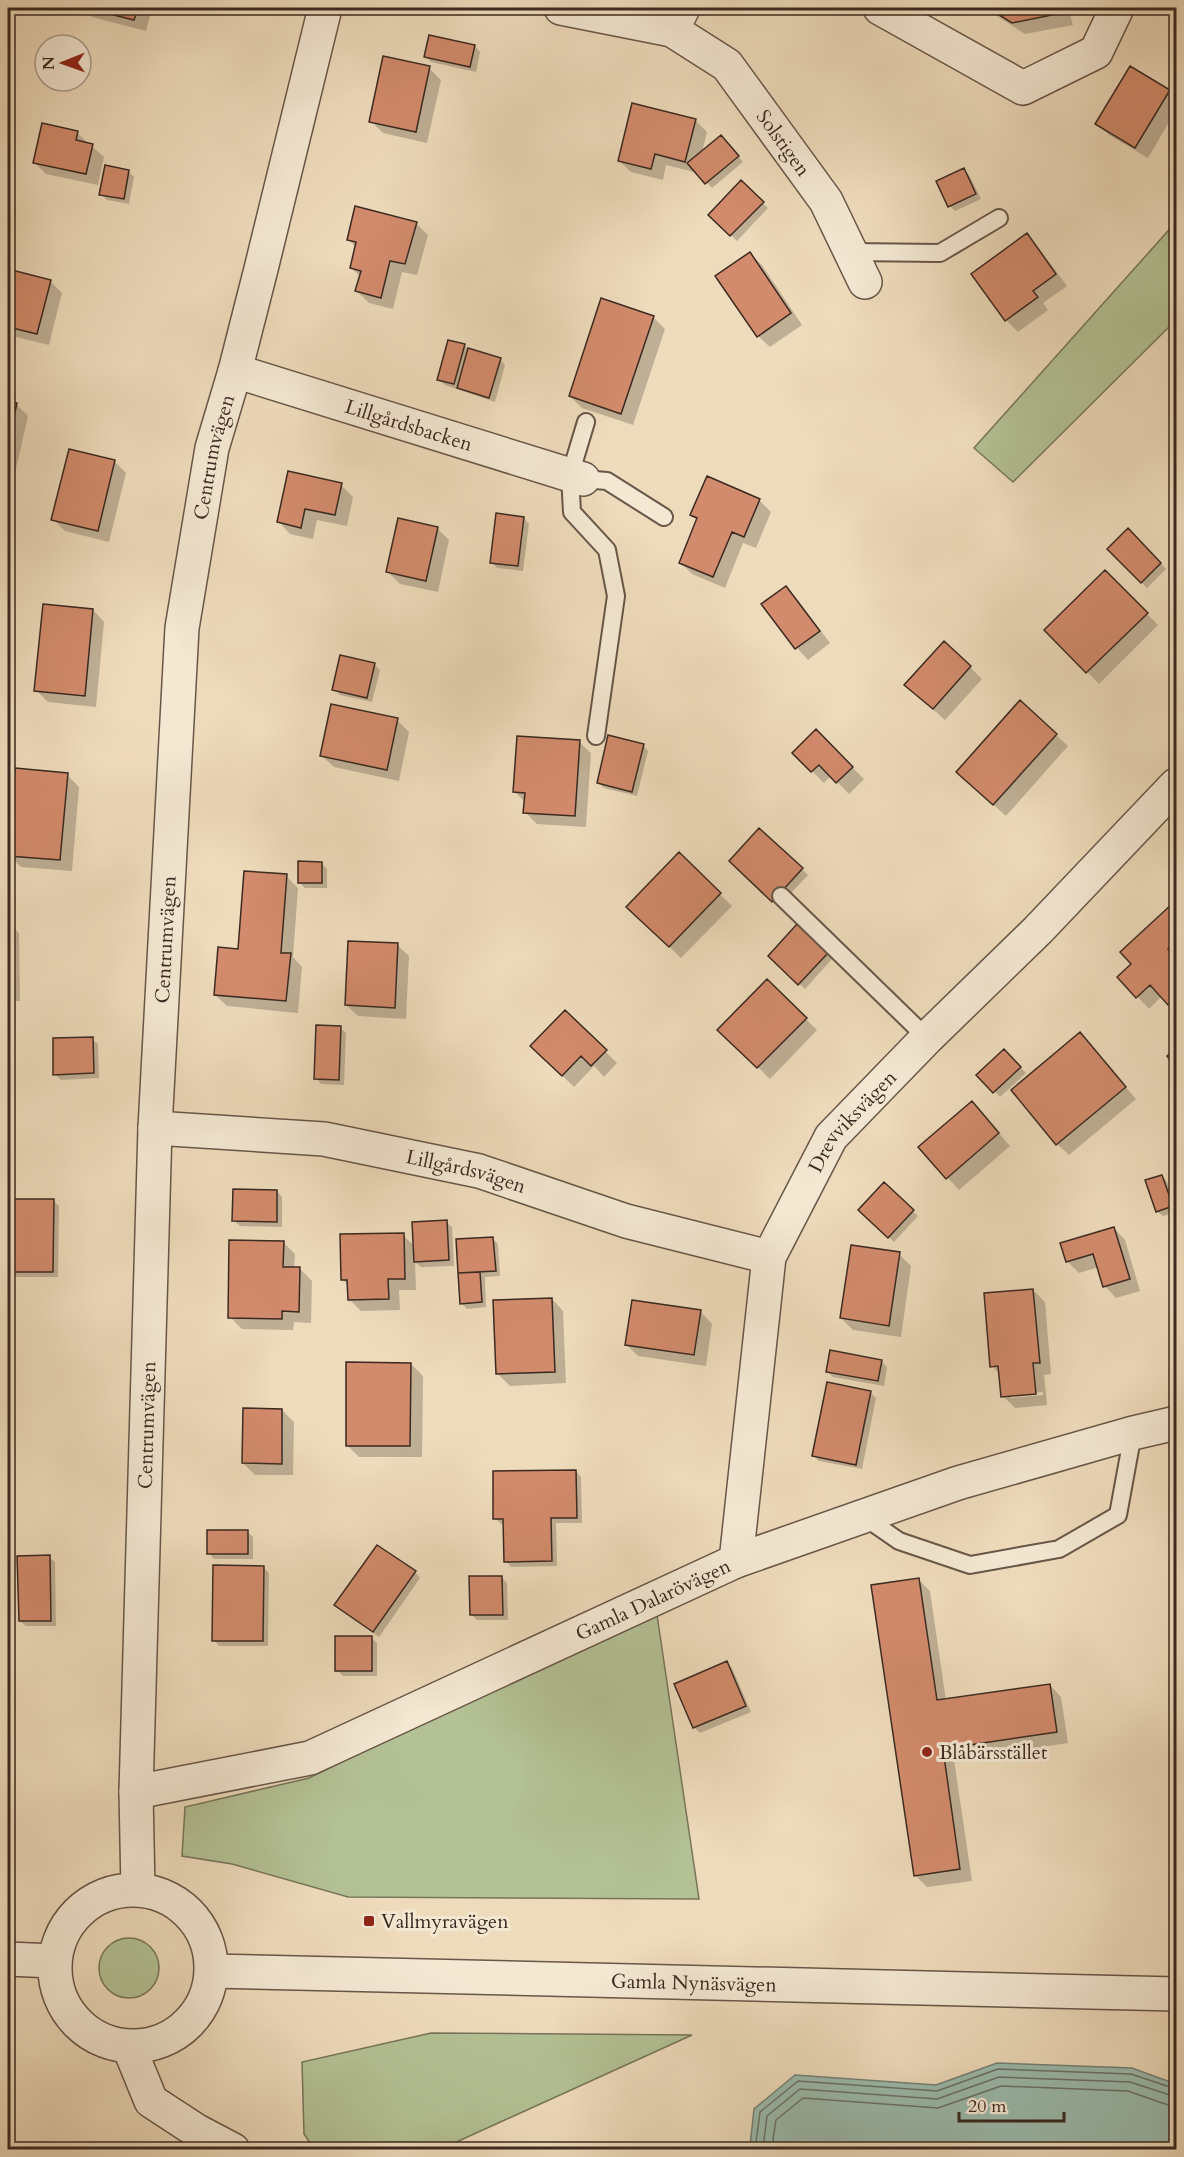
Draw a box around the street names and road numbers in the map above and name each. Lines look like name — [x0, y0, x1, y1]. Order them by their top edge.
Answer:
street label: Solstigen — [750, 104, 817, 182]
street label: Centrumvägen — [187, 390, 241, 522]
street label: Lillgårdsbacken — [342, 392, 477, 458]
street label: Centrumvägen — [148, 874, 182, 1004]
street label: Drevviksvägen — [802, 1064, 903, 1177]
street label: Lillgårdsvägen — [404, 1143, 530, 1200]
street label: Centrumvägen — [131, 1360, 162, 1489]
street label: Gamla Dalarövägen — [571, 1552, 735, 1647]
street label: Gamla Nynäsvägen — [611, 1967, 778, 1998]

